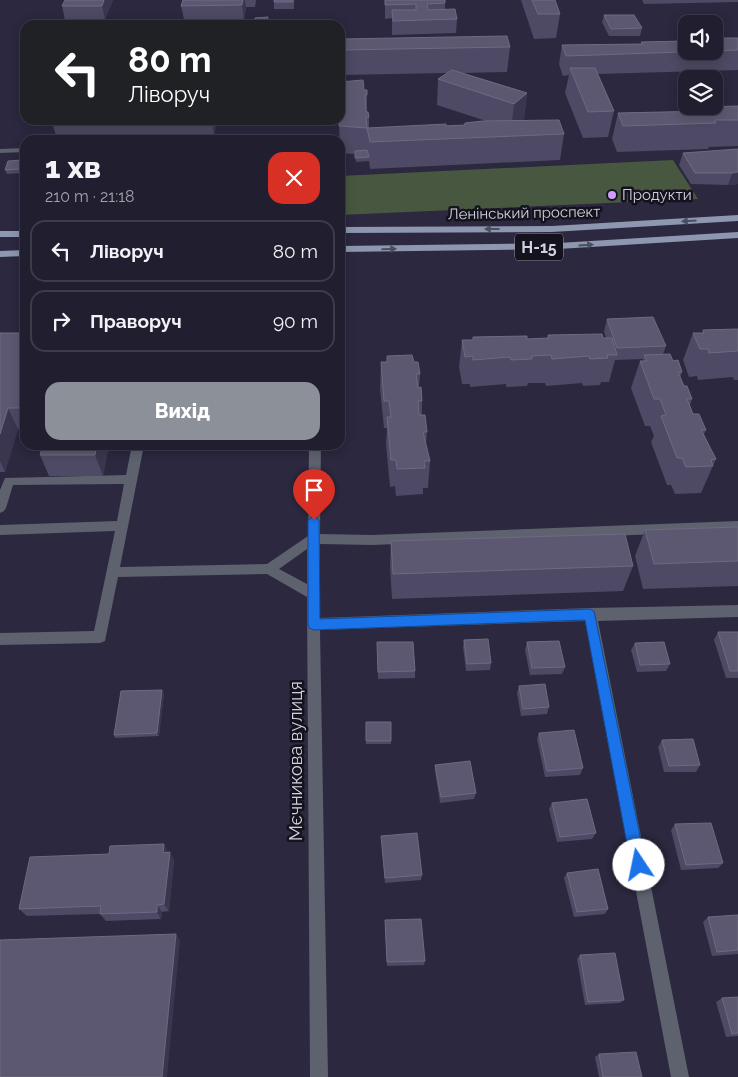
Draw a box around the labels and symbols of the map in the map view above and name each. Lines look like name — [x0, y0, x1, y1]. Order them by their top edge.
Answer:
place label: Продукти — [622, 186, 692, 204]
marker: Продукти — [606, 189, 618, 201]
street label: Ленінський проспект — [448, 203, 600, 223]
one-way arrow — [681, 217, 697, 225]
one-way arrow — [484, 225, 500, 233]
road number: Н-15 — [515, 233, 563, 260]
one-way arrow — [578, 240, 594, 248]
one-way arrow — [381, 245, 397, 253]
pin — [293, 469, 335, 520]
street label: Мєчникова вулиця — [285, 681, 306, 841]
position arrow — [612, 838, 664, 890]

